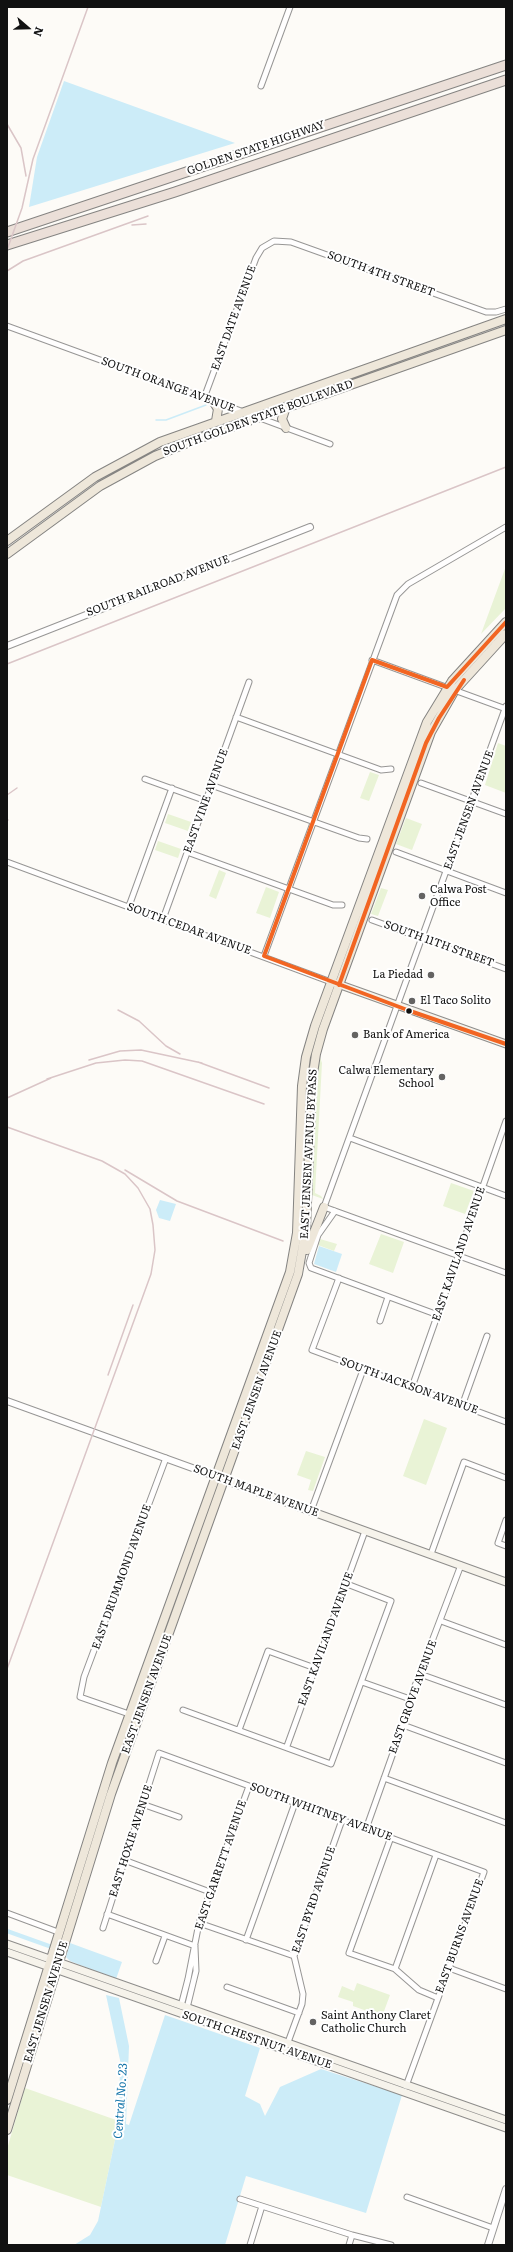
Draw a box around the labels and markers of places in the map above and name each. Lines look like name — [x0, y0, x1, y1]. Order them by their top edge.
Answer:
place label: Calwa Post Office — [430, 883, 487, 909]
marker: Calwa Post Office — [417, 891, 427, 901]
place label: La Piedad — [373, 968, 423, 982]
marker: La Piedad — [426, 970, 436, 980]
place label: El Taco Solito — [420, 994, 491, 1008]
marker: El Taco Solito — [407, 996, 417, 1006]
unlabelled marker — [404, 1006, 414, 1016]
place label: Bank of America — [363, 1028, 450, 1042]
marker: Bank of America — [350, 1030, 360, 1040]
place label: Calwa Elementary School — [339, 1064, 434, 1090]
marker: Calwa Elementary School — [437, 1072, 447, 1082]
place label: Saint Anthony Claret Catholic Church — [321, 2009, 431, 2035]
marker: Saint Anthony Claret Catholic Church — [308, 2017, 318, 2027]

